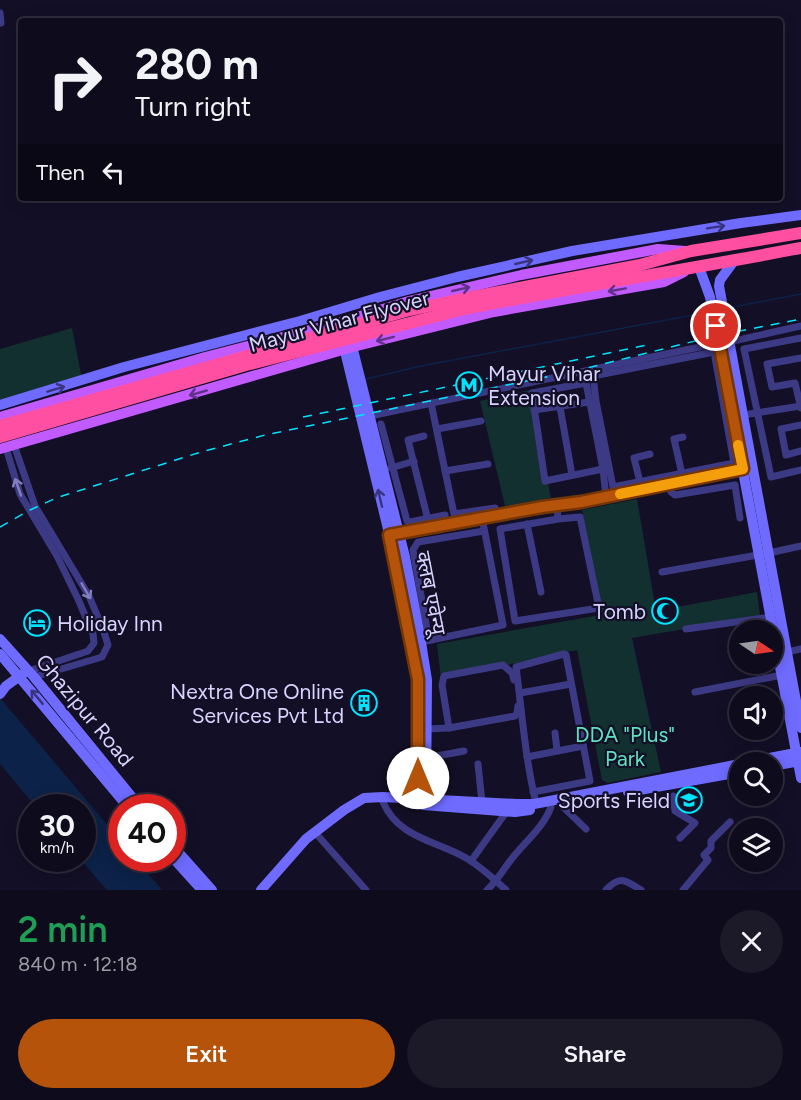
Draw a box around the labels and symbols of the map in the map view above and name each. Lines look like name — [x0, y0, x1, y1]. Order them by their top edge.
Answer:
one-way arrow — [706, 221, 726, 232]
one-way arrow — [515, 255, 534, 267]
one-way arrow — [451, 282, 470, 294]
street label: Mayur Vihar Flyover — [246, 285, 432, 357]
one-way arrow — [608, 285, 628, 296]
pin — [690, 300, 741, 351]
one-way arrow — [376, 334, 395, 346]
place label: Mayur Vihar Extension — [488, 361, 600, 410]
metro station icon: Mayur Vihar Extension — [454, 370, 484, 400]
one-way arrow — [46, 382, 65, 393]
one-way arrow — [189, 388, 208, 399]
one-way arrow — [12, 478, 23, 497]
one-way arrow — [374, 489, 385, 509]
street label: क्लब एवेन्यू — [410, 549, 452, 640]
one-way arrow — [80, 582, 92, 599]
mosque icon: Tomb — [650, 596, 680, 626]
place label: Tomb — [593, 599, 646, 624]
hotel icon: Holiday Inn — [22, 608, 52, 638]
place label: Holiday Inn — [57, 611, 163, 636]
north arrow — [729, 620, 783, 674]
street label: Ghazipur Road — [31, 649, 139, 771]
place label: Nextra One Online Services Pvt Ltd — [170, 679, 344, 728]
building icon: Nextra One Online Services Pvt Ltd — [349, 688, 379, 718]
one-way arrow — [31, 690, 44, 706]
park label: DDA "Plus" Park — [575, 722, 675, 771]
position arrow — [386, 746, 450, 810]
school or university icon: Sports Field — [674, 785, 704, 815]
place label: Sports Field — [558, 788, 670, 813]
speed limit sign: 40 — [108, 794, 186, 872]

